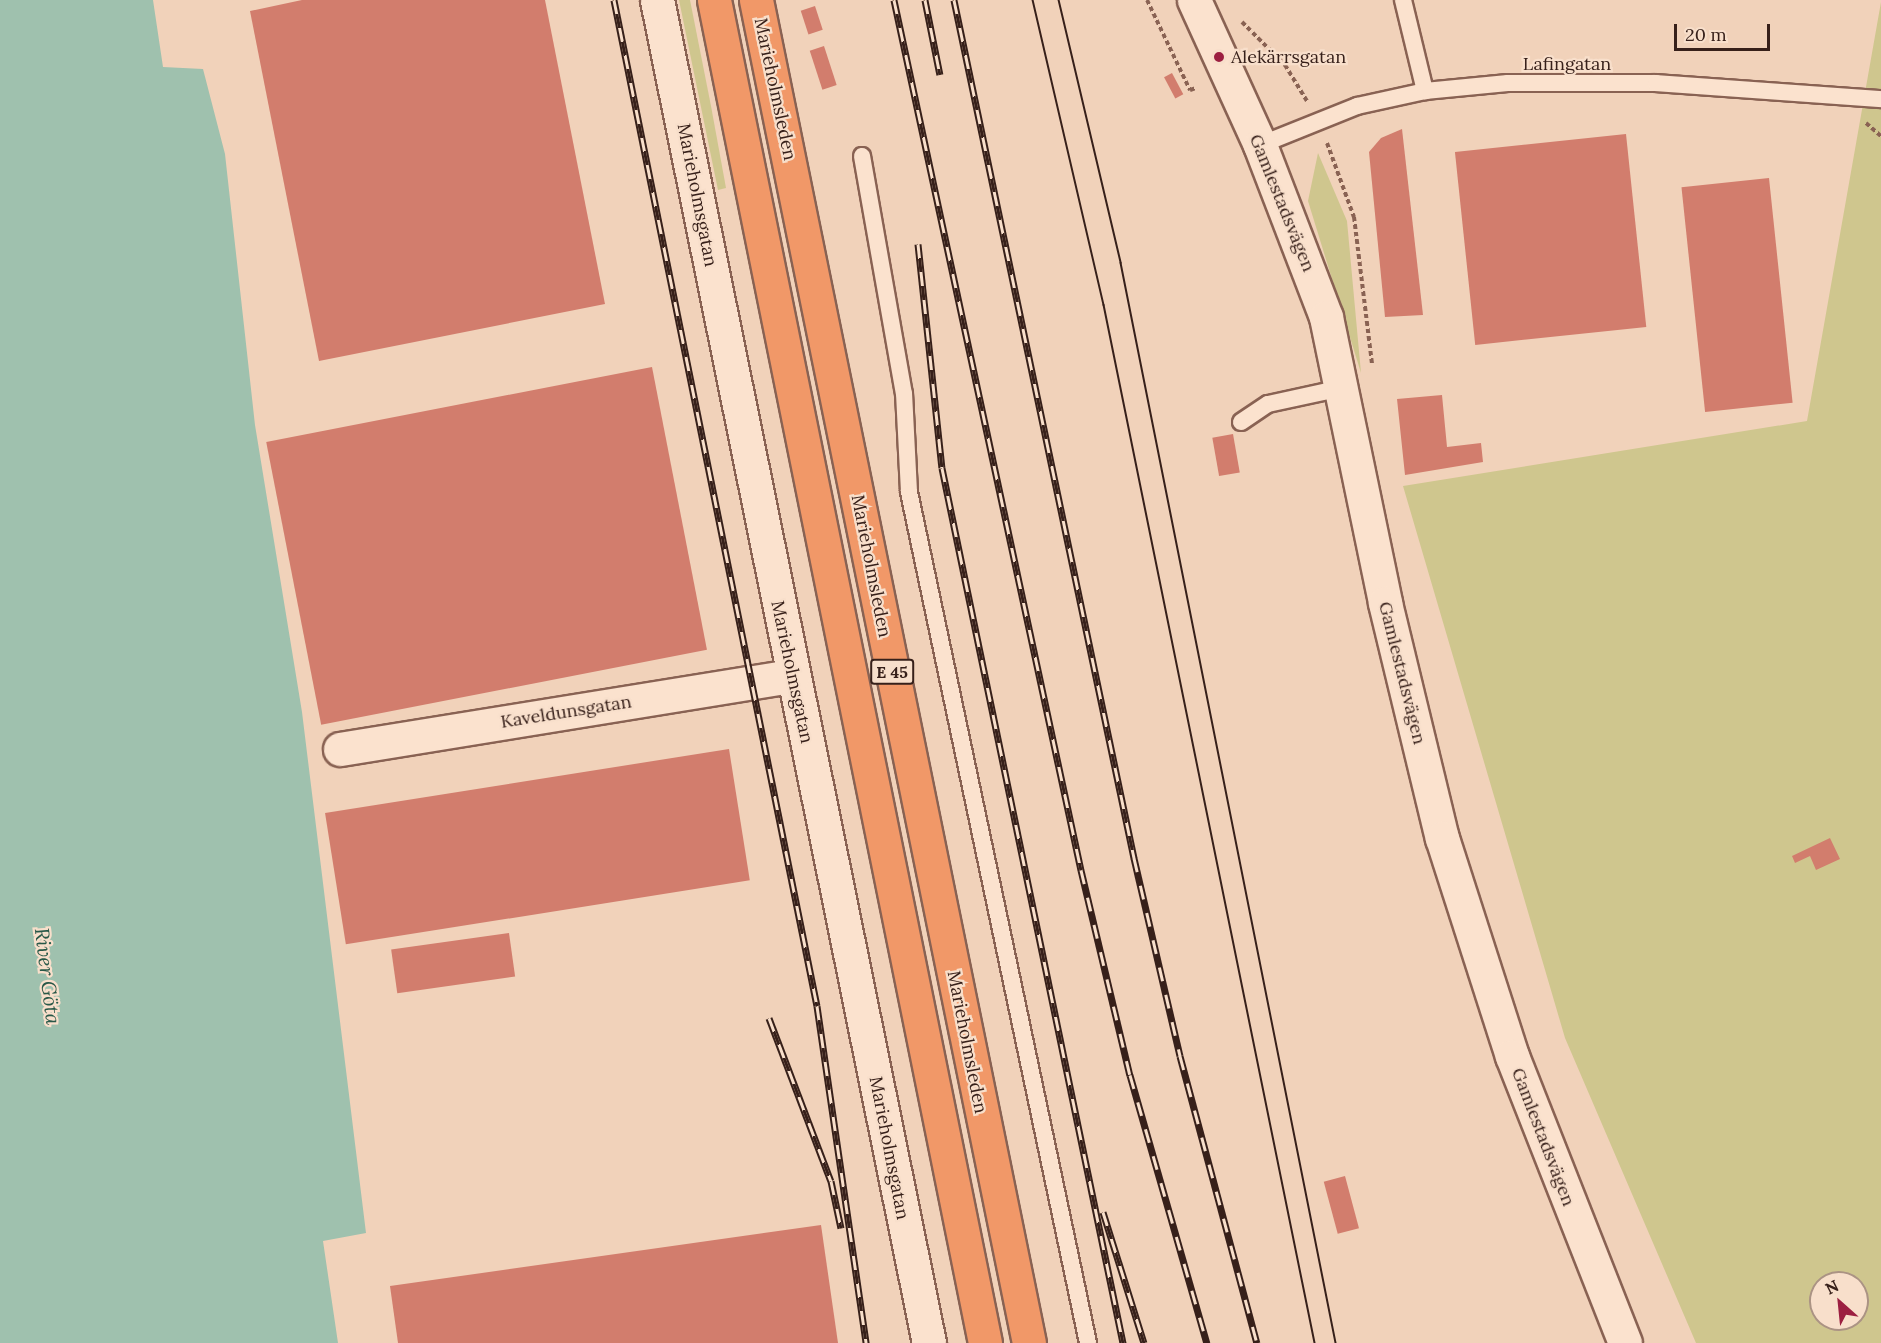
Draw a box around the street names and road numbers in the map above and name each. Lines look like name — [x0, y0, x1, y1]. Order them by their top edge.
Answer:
street label: Marieholmsleden — [749, 16, 801, 162]
street label: Lafingatan — [1523, 53, 1611, 75]
street label: Marieholmsgatan — [673, 122, 721, 268]
street label: Gamlestadsvägen — [1245, 131, 1319, 275]
street label: Marieholmsleden — [847, 493, 895, 639]
street label: Marieholmsgatan — [766, 599, 818, 745]
street label: Gamlestadsvägen — [1374, 599, 1430, 747]
road number: E 45 — [870, 659, 914, 685]
street label: Kaveldunsgatan — [499, 691, 633, 733]
street label: Marieholmsleden — [943, 969, 991, 1115]
street label: Gamlestadsvägen — [1507, 1065, 1579, 1209]
street label: Marieholmsgatan — [865, 1075, 913, 1221]

